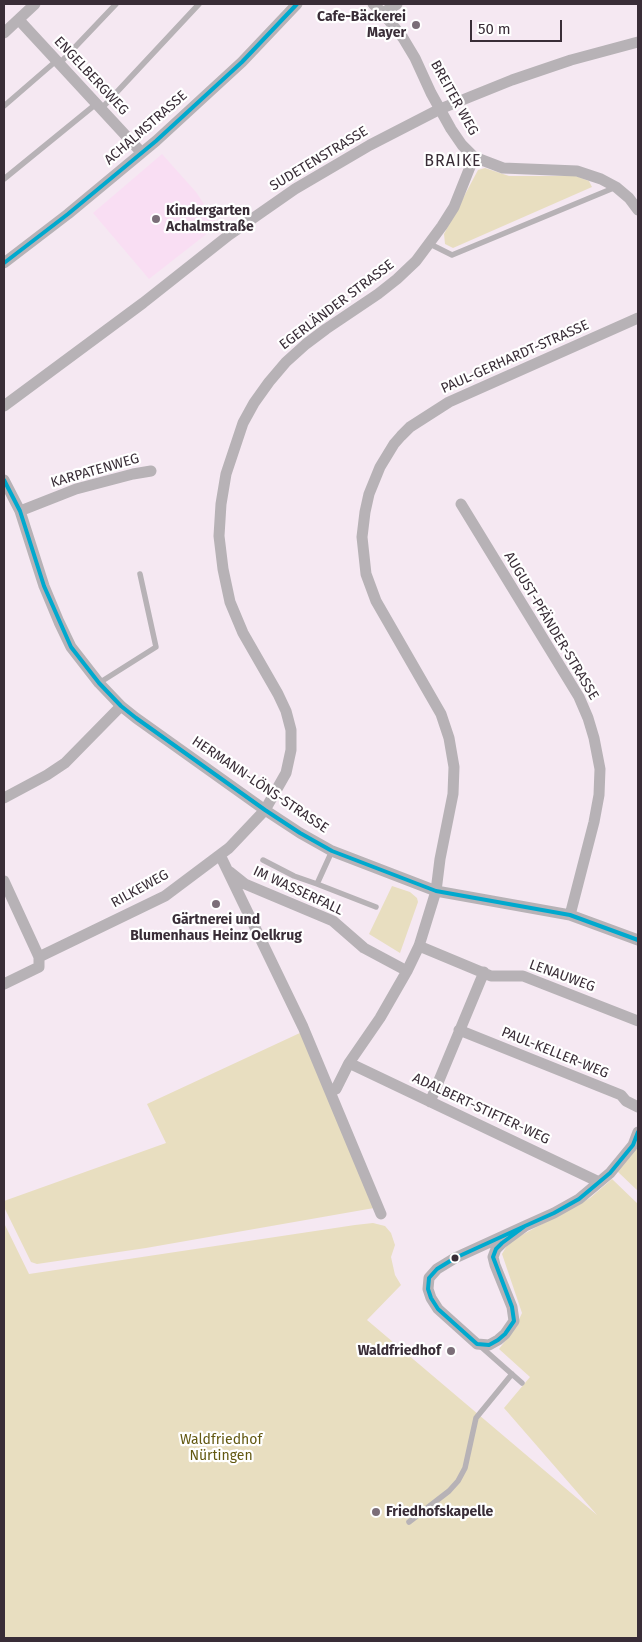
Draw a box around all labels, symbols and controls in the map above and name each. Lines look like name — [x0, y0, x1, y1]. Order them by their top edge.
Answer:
place label: Cafe-Bäckerei Mayer — [317, 9, 406, 41]
scale bar — [472, 10, 564, 42]
marker: Cafe-Bäckerei Mayer — [410, 19, 422, 31]
text: 50 m — [478, 20, 511, 38]
street label: ENGELBERGWEG — [50, 33, 132, 119]
street label: BREITER WEG — [426, 58, 482, 138]
street label: ACHALMSTRASSE — [101, 87, 191, 169]
street label: SUDETENSTRASSE — [267, 123, 371, 195]
district label: BRAIKE — [424, 152, 482, 172]
place label: Kindergarten Achalmstraße — [166, 203, 254, 236]
marker: Kindergarten Achalmstraße — [150, 213, 162, 225]
street label: EGERLÄNDER STRASSE — [276, 256, 398, 354]
street label: PAUL-GERHARDT-STRASSE — [438, 317, 592, 397]
street label: KARPATENWEG — [49, 450, 141, 492]
street label: AUGUST-PFÄNDER-STRASSE — [500, 549, 602, 703]
street label: HERMANN-LÖNS-STRASSE — [189, 733, 331, 837]
street label: IM WASSERFALL — [250, 863, 346, 919]
street label: RILKEWEG — [108, 866, 172, 912]
marker: Gärtnerei und Blumenhaus Heinz Oelkrug — [210, 898, 222, 910]
place label: Gärtnerei und Blumenhaus Heinz Oelkrug — [130, 912, 302, 944]
street label: LENAUWEG — [527, 956, 597, 996]
street label: PAUL-KELLER-WEG — [499, 1024, 611, 1082]
street label: ADALBERT-STIFTER-WEG — [410, 1070, 552, 1148]
unlabelled marker — [450, 1253, 460, 1263]
place label: Waldfriedhof — [358, 1343, 441, 1359]
marker: Waldfriedhof — [445, 1345, 457, 1357]
park label: Waldfriedhof Nürtingen — [180, 1432, 262, 1464]
place label: Friedhofskapelle — [386, 1504, 493, 1520]
marker: Friedhofskapelle — [370, 1506, 382, 1518]

